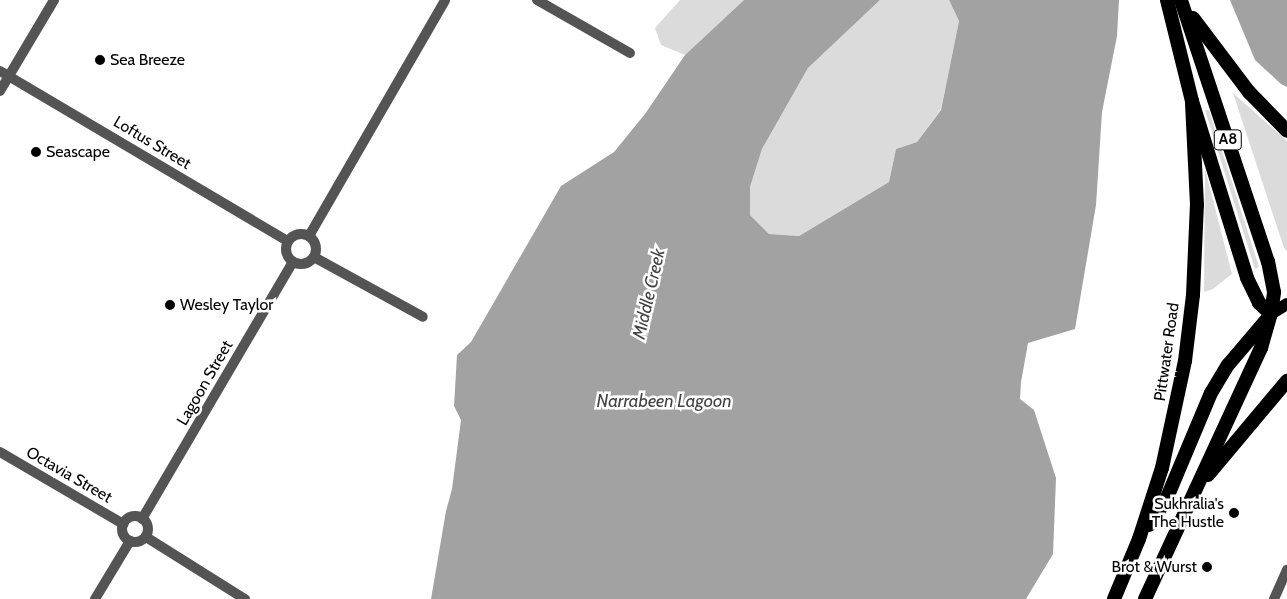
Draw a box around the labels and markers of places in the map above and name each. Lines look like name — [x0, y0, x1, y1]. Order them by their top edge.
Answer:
place label: Sea Breeze — [110, 50, 185, 70]
marker: Sea Breeze — [94, 54, 106, 66]
place label: Seascape — [46, 142, 110, 162]
marker: Seascape — [30, 146, 42, 158]
place label: Wesley Taylor — [180, 295, 273, 315]
marker: Wesley Taylor — [164, 299, 176, 311]
place label: Sukhralia's The Hustle — [1152, 494, 1224, 532]
marker: Sukhralia's The Hustle — [1228, 507, 1240, 519]
place label: Brot & Wurst — [1112, 557, 1197, 577]
marker: Brot & Wurst — [1201, 561, 1213, 573]

